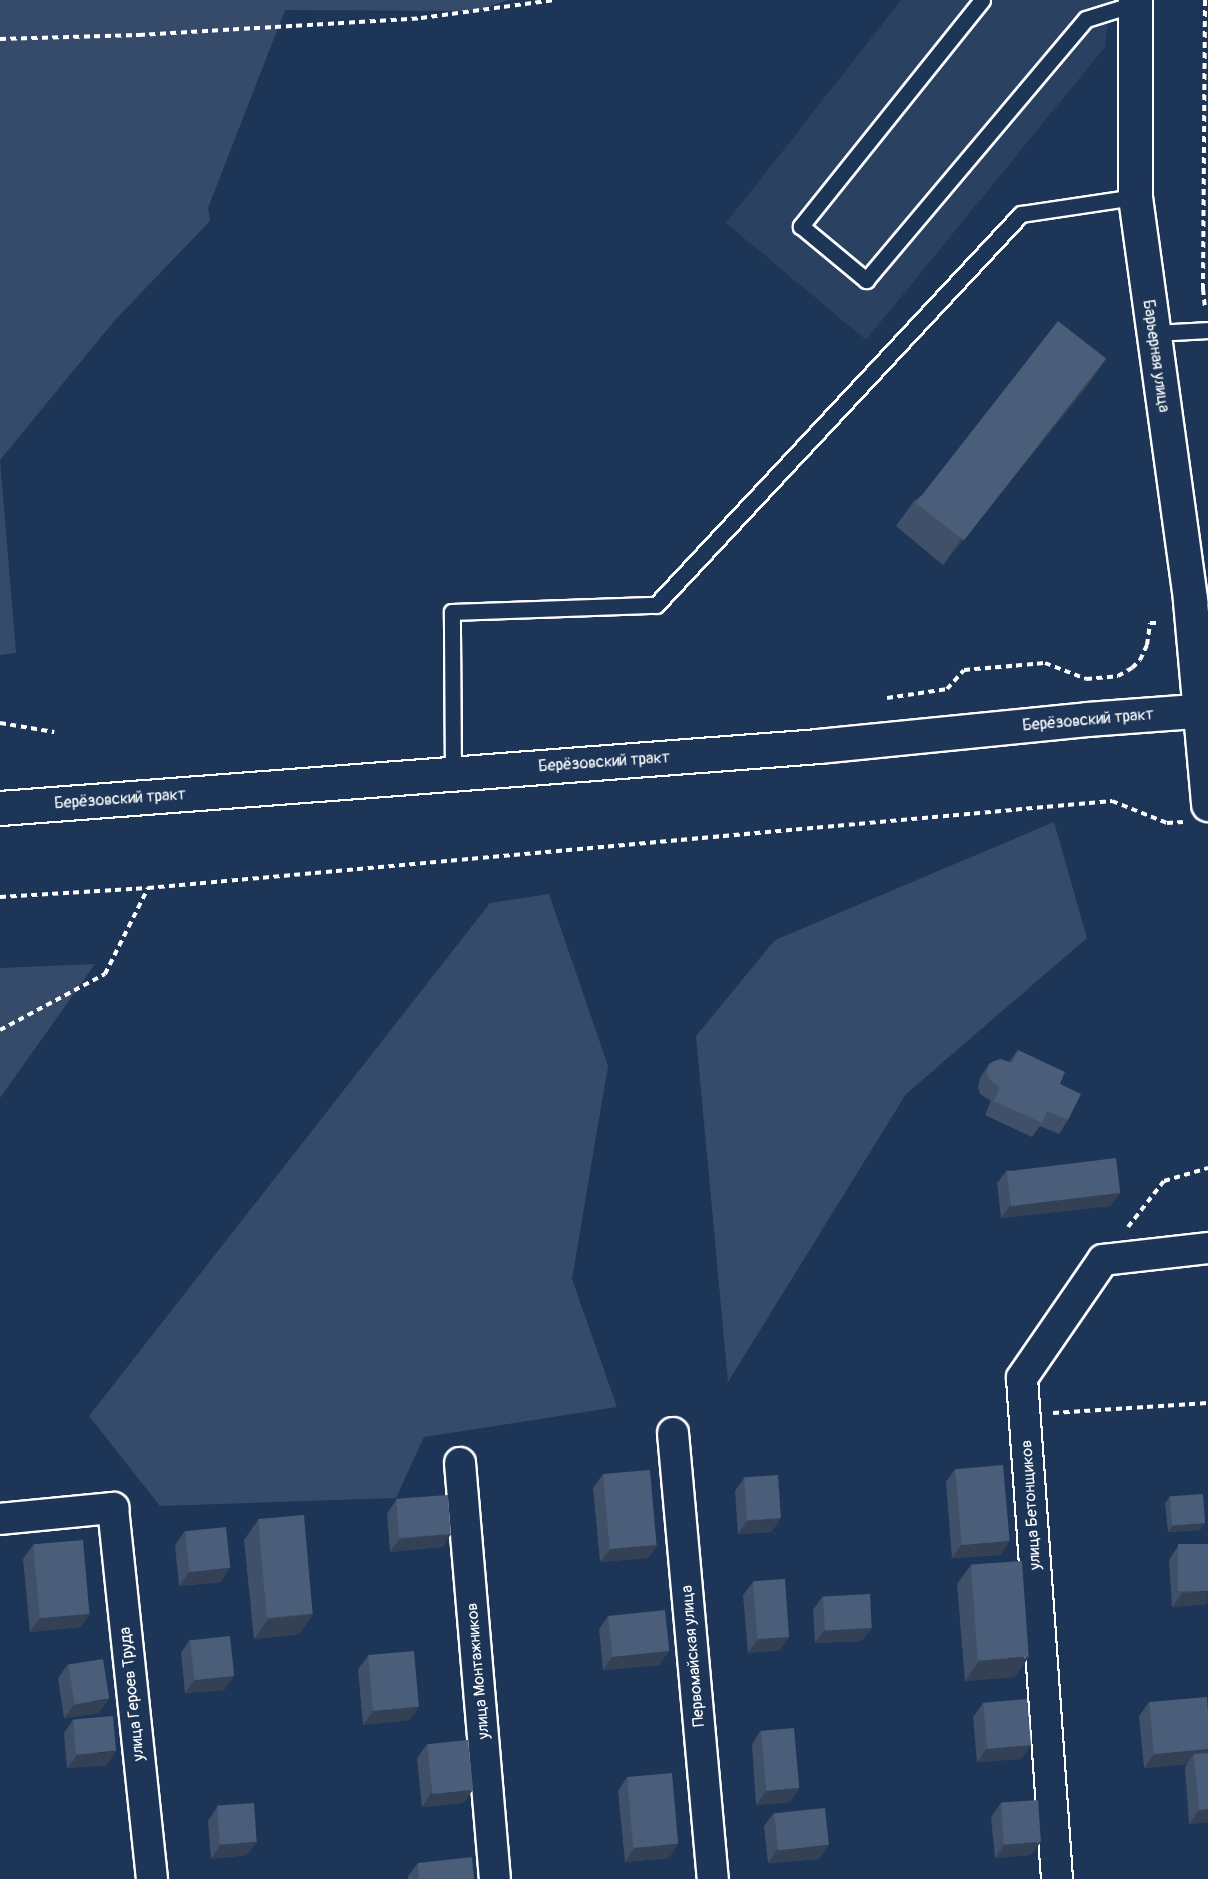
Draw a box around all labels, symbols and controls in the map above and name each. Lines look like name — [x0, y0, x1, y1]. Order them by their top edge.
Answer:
street label: Барьерная улица — [1139, 298, 1173, 414]
street label: Берёзовский тракт — [1022, 705, 1154, 735]
street label: Берёзовский тракт — [538, 748, 670, 776]
street label: Берёзовский тракт — [54, 785, 186, 813]
street label: улица Бетонщиков — [1017, 1439, 1045, 1571]
street label: Первомайская улица — [677, 1585, 709, 1727]
street label: улица Монтажников — [462, 1602, 494, 1740]
street label: улица Героев Труда — [115, 1626, 149, 1762]

